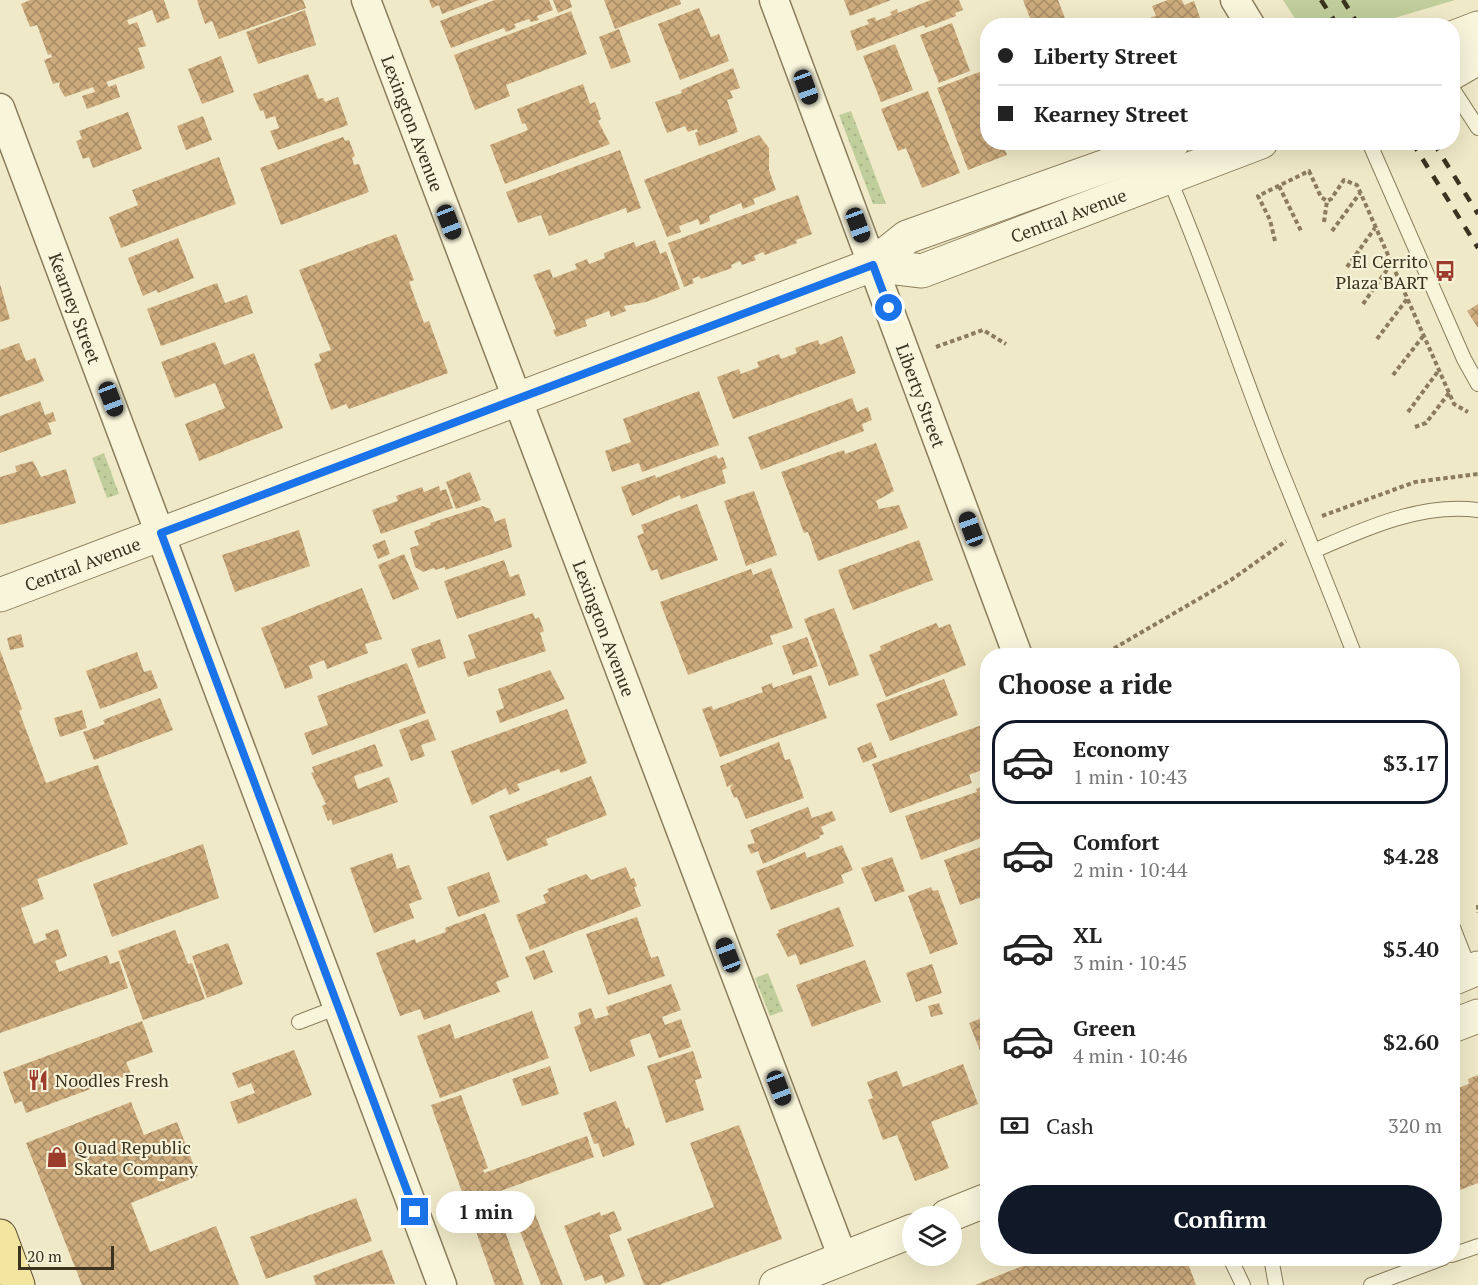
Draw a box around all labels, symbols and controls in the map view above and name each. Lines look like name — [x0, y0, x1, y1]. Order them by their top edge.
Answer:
text: Liberty Street — [1034, 41, 1178, 70]
street label: Lexington Avenue — [376, 52, 450, 195]
car — [791, 67, 821, 107]
text: Kearney Street — [1034, 99, 1188, 128]
street label: Central Avenue — [1007, 182, 1130, 248]
car — [434, 202, 464, 242]
car — [843, 205, 873, 245]
street label: Kearney Street — [43, 249, 107, 368]
place label: El Cerrito Plaza BART — [1335, 249, 1428, 294]
bus stop icon: El Cerrito Plaza BART — [1433, 259, 1457, 283]
route start — [875, 294, 902, 321]
street label: Liberty Street — [891, 340, 952, 451]
car — [96, 379, 126, 419]
car — [956, 509, 986, 549]
street label: Central Avenue — [21, 531, 144, 597]
street label: Lexington Avenue — [568, 557, 641, 700]
text: Choose a ride — [998, 666, 1173, 702]
text: Economy — [1073, 734, 1169, 763]
icon: car — [1001, 735, 1055, 789]
text: $3.17 — [1383, 748, 1439, 777]
text: 1 min · 10:43 — [1073, 763, 1187, 790]
text: Comfort — [1073, 827, 1159, 856]
icon: car — [1001, 828, 1055, 882]
text: $4.28 — [1383, 841, 1439, 870]
text: 2 min · 10:44 — [1073, 856, 1187, 883]
text: XL — [1073, 920, 1102, 949]
icon: car — [1001, 921, 1055, 975]
text: $5.40 — [1383, 934, 1439, 963]
car — [713, 935, 743, 975]
text: 3 min · 10:45 — [1073, 949, 1187, 976]
text: Green — [1073, 1013, 1136, 1042]
icon: car — [1001, 1014, 1055, 1068]
text: $2.60 — [1383, 1027, 1439, 1056]
text: 4 min · 10:46 — [1073, 1042, 1187, 1069]
restaurant icon: Noodles Fresh — [26, 1068, 50, 1092]
place label: Noodles Fresh — [55, 1068, 169, 1092]
car — [764, 1068, 794, 1108]
icon: cash — [998, 1109, 1031, 1142]
text: Cash — [1046, 1111, 1094, 1140]
text: 320 m — [1388, 1112, 1442, 1139]
place label: Quad Republic Skate Company — [74, 1135, 199, 1180]
shop icon: Quad Republic Skate Company — [45, 1145, 69, 1169]
button: Confirm — [998, 1185, 1442, 1254]
callout: 1 min — [436, 1191, 535, 1233]
route end — [401, 1198, 428, 1225]
text: 1 min — [458, 1198, 513, 1225]
map controls — [902, 1206, 962, 1266]
button: layers — [902, 1206, 962, 1266]
scale bar — [18, 1243, 114, 1270]
text: 20 m — [27, 1245, 62, 1267]

